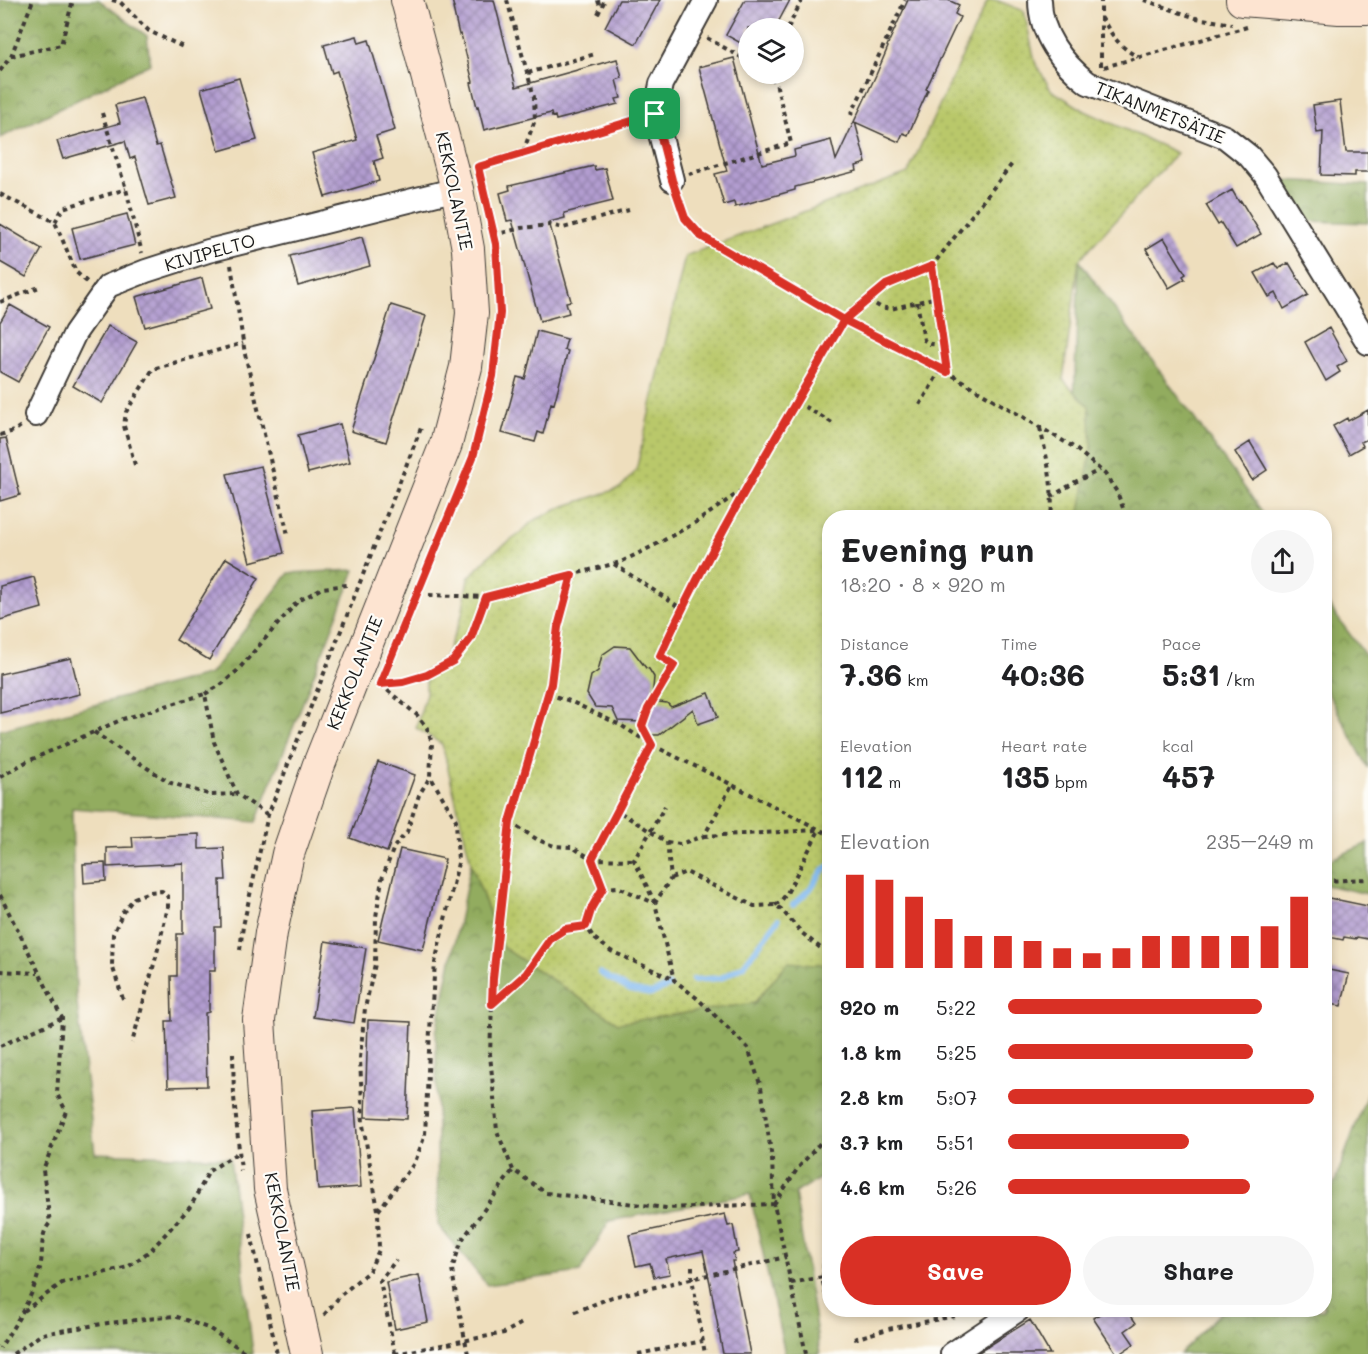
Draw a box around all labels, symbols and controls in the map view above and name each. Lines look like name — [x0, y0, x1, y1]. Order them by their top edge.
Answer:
map controls — [738, 18, 804, 84]
button: layers — [738, 18, 804, 84]
street label: TIKANMETSÄTIE — [1092, 75, 1229, 149]
pin — [629, 88, 680, 139]
icon: arrive — [638, 97, 671, 130]
street label: KEKKOLANTIE — [431, 129, 479, 252]
street label: KIVIPELTO — [162, 228, 258, 276]
text: Evening run — [840, 527, 1034, 570]
button: share — [1251, 530, 1314, 593]
text: 18:20 · 8 × 920 m — [840, 571, 1006, 597]
street label: KEKKOLANTIE — [320, 612, 388, 733]
text: Distance — [840, 633, 909, 654]
text: Time — [1001, 633, 1037, 654]
text: Pace — [1162, 633, 1201, 654]
text: 7.36 — [840, 654, 902, 694]
text: 40:36 — [1001, 654, 1085, 694]
text: 5:31 — [1162, 654, 1220, 694]
text: km — [902, 669, 928, 690]
text: /km — [1220, 669, 1255, 690]
text: Elevation — [840, 735, 912, 756]
text: Heart rate — [1001, 735, 1087, 756]
text: kcal — [1162, 735, 1194, 756]
text: 112 — [840, 756, 883, 796]
text: 135 — [1001, 756, 1050, 796]
text: 457 — [1162, 756, 1215, 796]
text: m — [883, 771, 901, 792]
text: bpm — [1050, 771, 1088, 792]
text: Elevation — [840, 828, 930, 854]
text: 235–249 m — [1206, 828, 1314, 854]
text: 920 m — [840, 994, 899, 1020]
text: 5:22 — [936, 994, 976, 1020]
text: 1.8 km — [840, 1039, 901, 1065]
text: 5:25 — [936, 1039, 977, 1065]
text: 2.8 km — [840, 1084, 904, 1110]
text: 5:07 — [936, 1084, 977, 1110]
text: 3.7 km — [840, 1129, 903, 1155]
text: 5:51 — [936, 1129, 974, 1155]
street label: KEKKOLANTIE — [260, 1170, 306, 1293]
text: 4.6 km — [840, 1174, 905, 1200]
text: 5:26 — [936, 1174, 977, 1200]
button: Save — [840, 1236, 1071, 1305]
button: Share — [1083, 1236, 1314, 1305]

